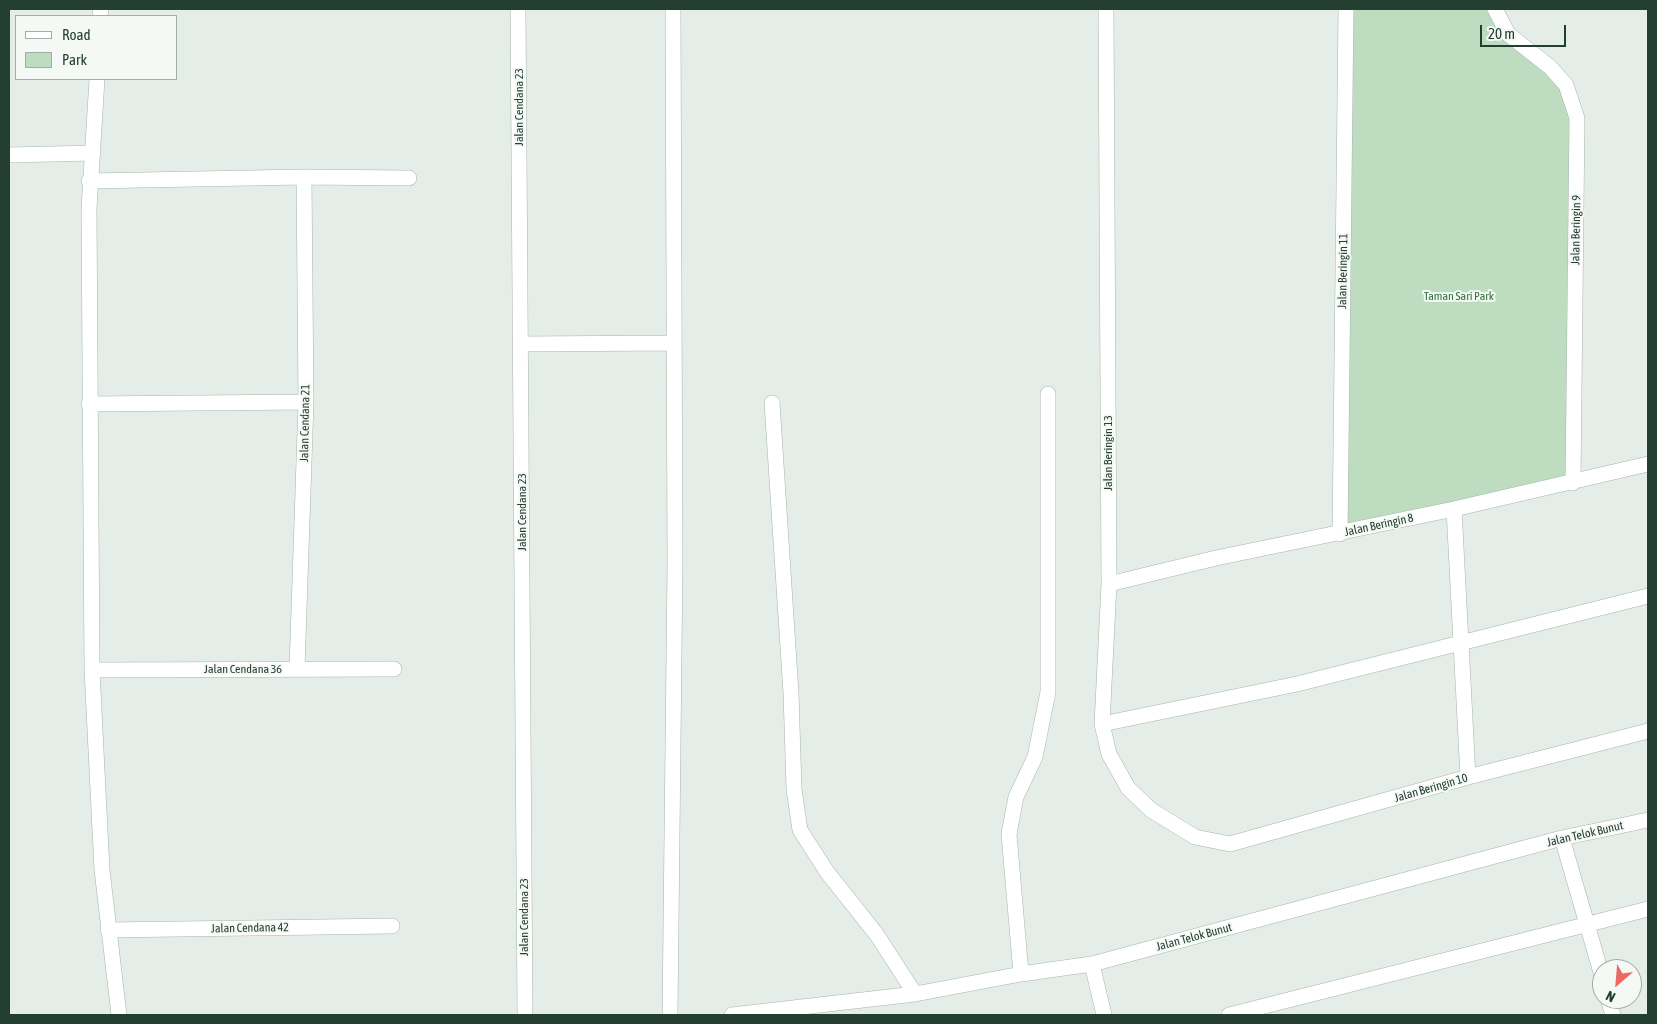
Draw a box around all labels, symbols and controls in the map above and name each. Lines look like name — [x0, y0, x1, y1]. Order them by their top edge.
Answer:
legend — [15, 15, 178, 80]
scale bar — [1482, 15, 1568, 47]
text: 20 m — [1488, 25, 1515, 42]
text: Road — [62, 26, 91, 43]
text: Park — [62, 51, 87, 68]
street label: Jalan Cendana 23 — [512, 68, 526, 146]
street label: Jalan Beringin 9 — [1568, 195, 1584, 265]
street label: Jalan Beringin 11 — [1335, 233, 1351, 309]
park label: Taman Sari Park — [1424, 289, 1494, 303]
street label: Jalan Cendana 21 — [297, 384, 313, 462]
street label: Jalan Beringin 13 — [1101, 415, 1115, 491]
street label: Jalan Cendana 23 — [515, 473, 529, 551]
street label: Jalan Beringin 8 — [1343, 511, 1415, 539]
street label: Jalan Cendana 36 — [204, 662, 282, 676]
street label: Jalan Beringin 10 — [1393, 771, 1469, 805]
street label: Jalan Telok Bunut — [1545, 818, 1625, 850]
street label: Jalan Cendana 23 — [517, 878, 531, 956]
street label: Jalan Cendana 42 — [211, 920, 289, 936]
street label: Jalan Telok Bunut — [1155, 920, 1233, 954]
north arrow — [1592, 959, 1642, 1009]
text: N — [1603, 987, 1618, 1005]

